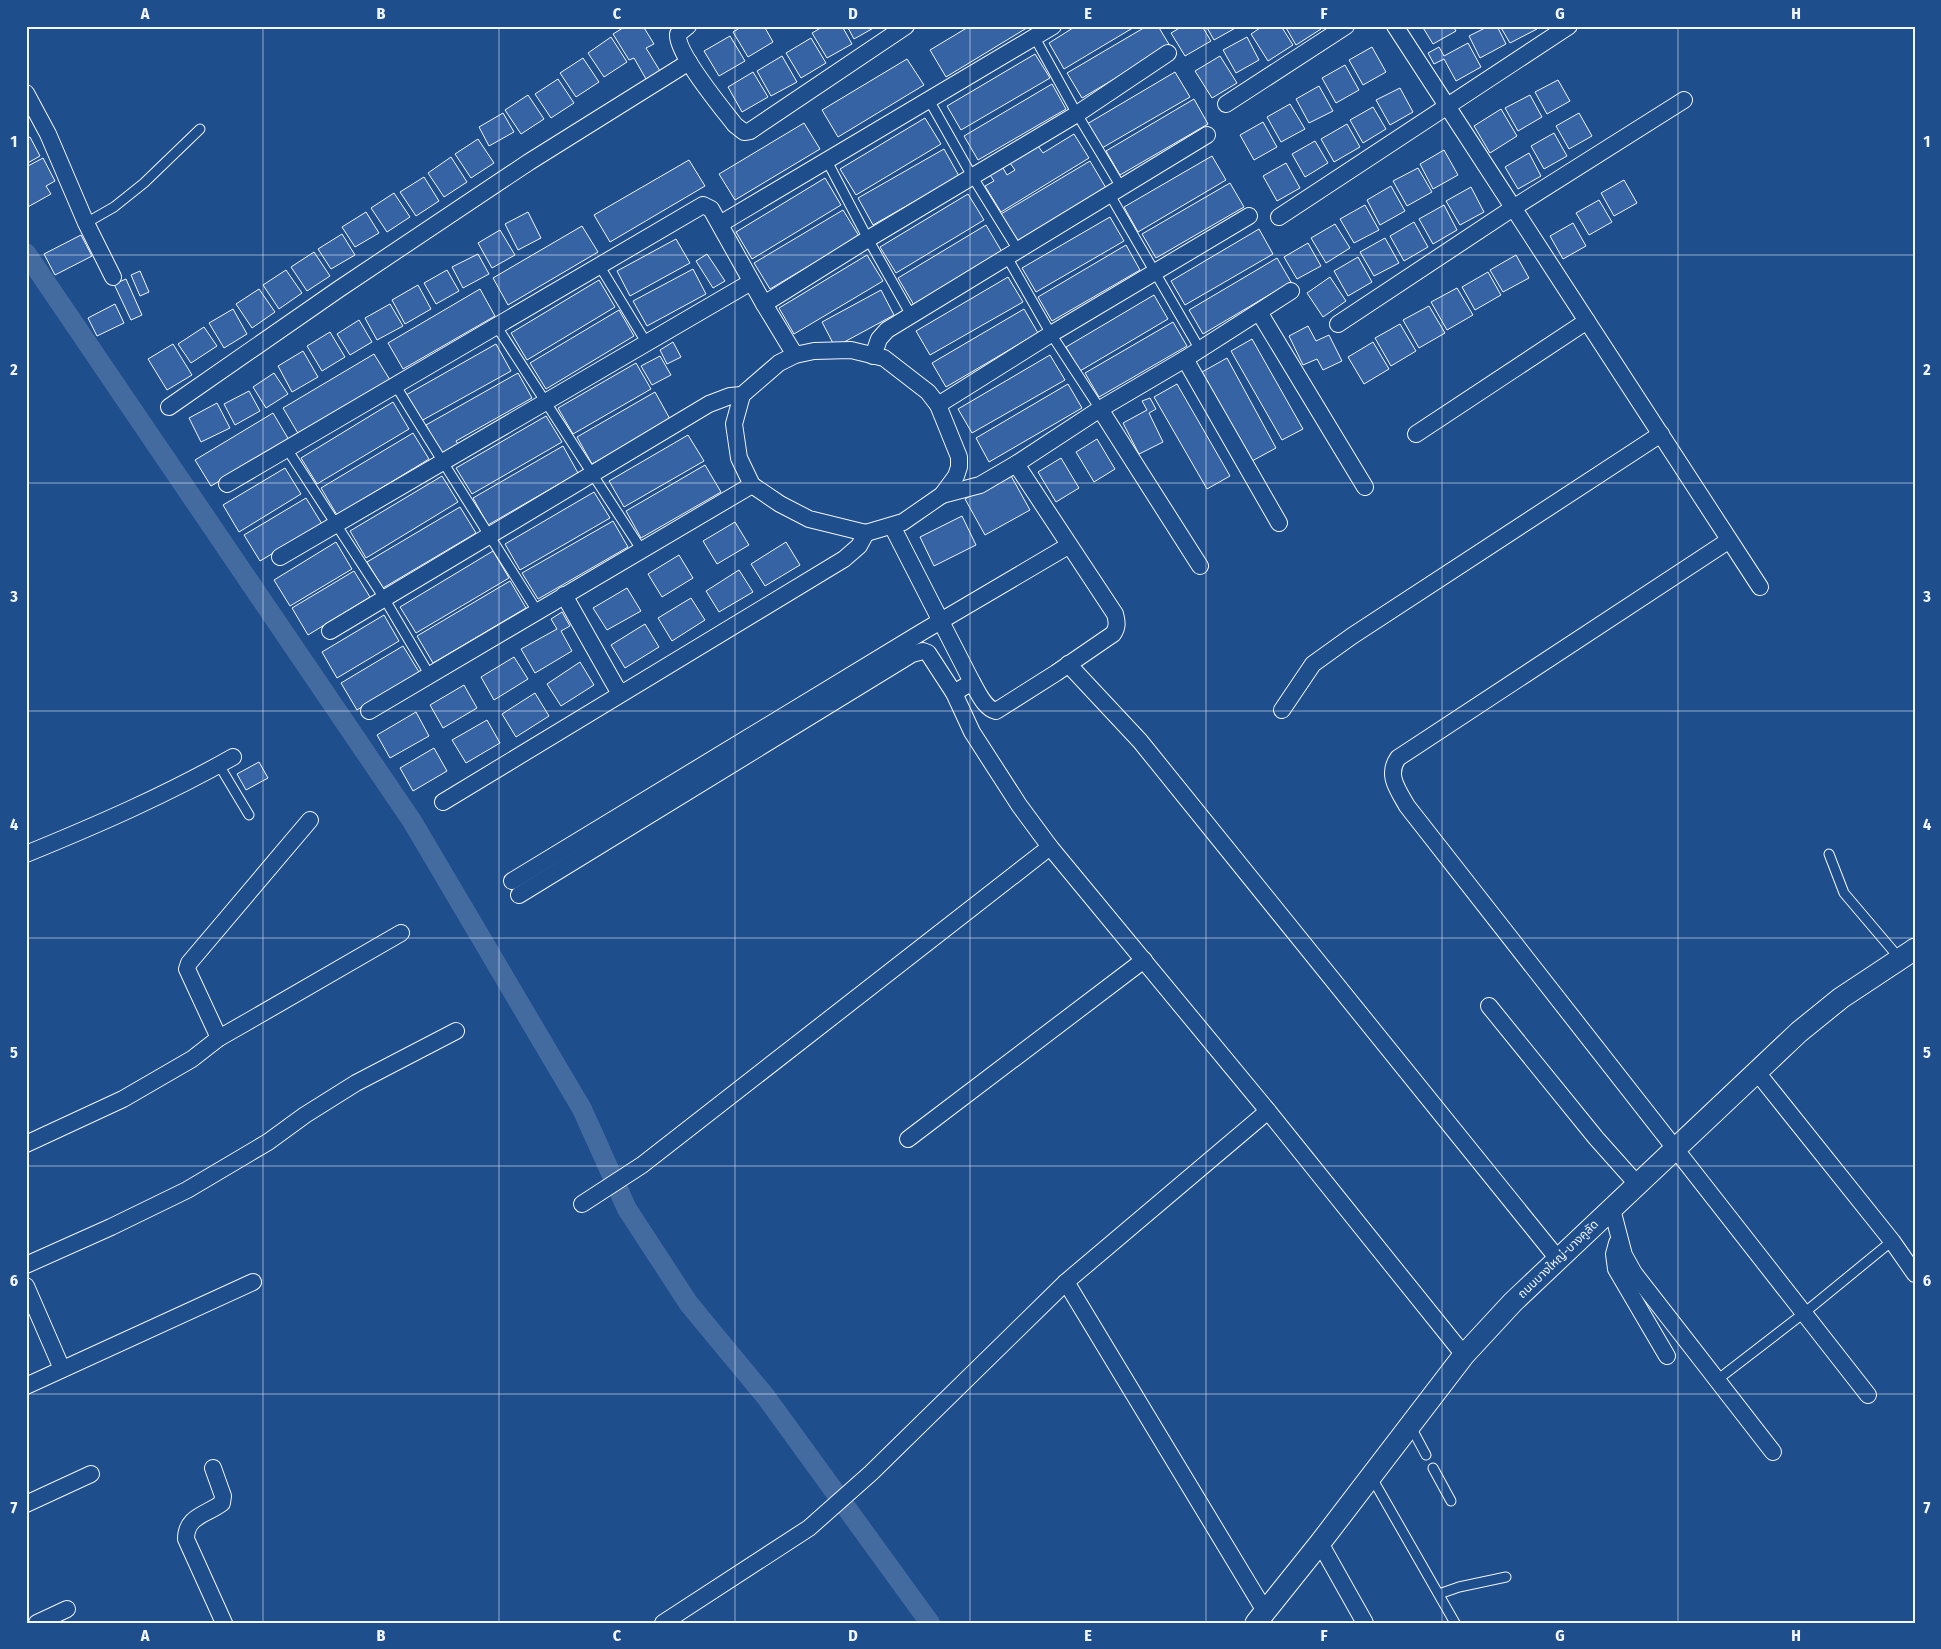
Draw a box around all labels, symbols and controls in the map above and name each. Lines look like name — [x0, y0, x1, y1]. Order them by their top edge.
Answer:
text: A — [140, 4, 150, 23]
text: B — [377, 4, 386, 23]
text: C — [613, 4, 622, 23]
text: D — [848, 4, 858, 23]
text: E — [1084, 4, 1092, 23]
text: F — [1320, 4, 1328, 23]
text: G — [1555, 4, 1565, 23]
text: H — [1791, 4, 1801, 23]
text: 1 — [11, 132, 17, 151]
text: 1 — [1924, 132, 1930, 151]
text: 2 — [9, 360, 18, 379]
text: 2 — [1922, 360, 1931, 379]
text: 3 — [9, 587, 18, 606]
text: 3 — [1922, 587, 1931, 606]
text: 4 — [10, 815, 18, 834]
text: 4 — [1923, 815, 1931, 834]
text: 5 — [10, 1043, 18, 1062]
text: 5 — [1923, 1043, 1931, 1062]
street label: ถนนบางใหญ่-บางคูลัด — [1515, 1217, 1601, 1301]
text: 6 — [10, 1271, 18, 1290]
text: 6 — [1923, 1271, 1931, 1290]
text: 7 — [11, 1498, 18, 1517]
text: 7 — [1924, 1498, 1931, 1517]
text: A — [140, 1626, 150, 1645]
text: B — [377, 1626, 386, 1645]
text: C — [613, 1626, 622, 1645]
text: D — [848, 1626, 858, 1645]
text: E — [1084, 1626, 1092, 1645]
text: F — [1320, 1626, 1328, 1645]
text: G — [1555, 1626, 1565, 1645]
text: H — [1791, 1626, 1801, 1645]

